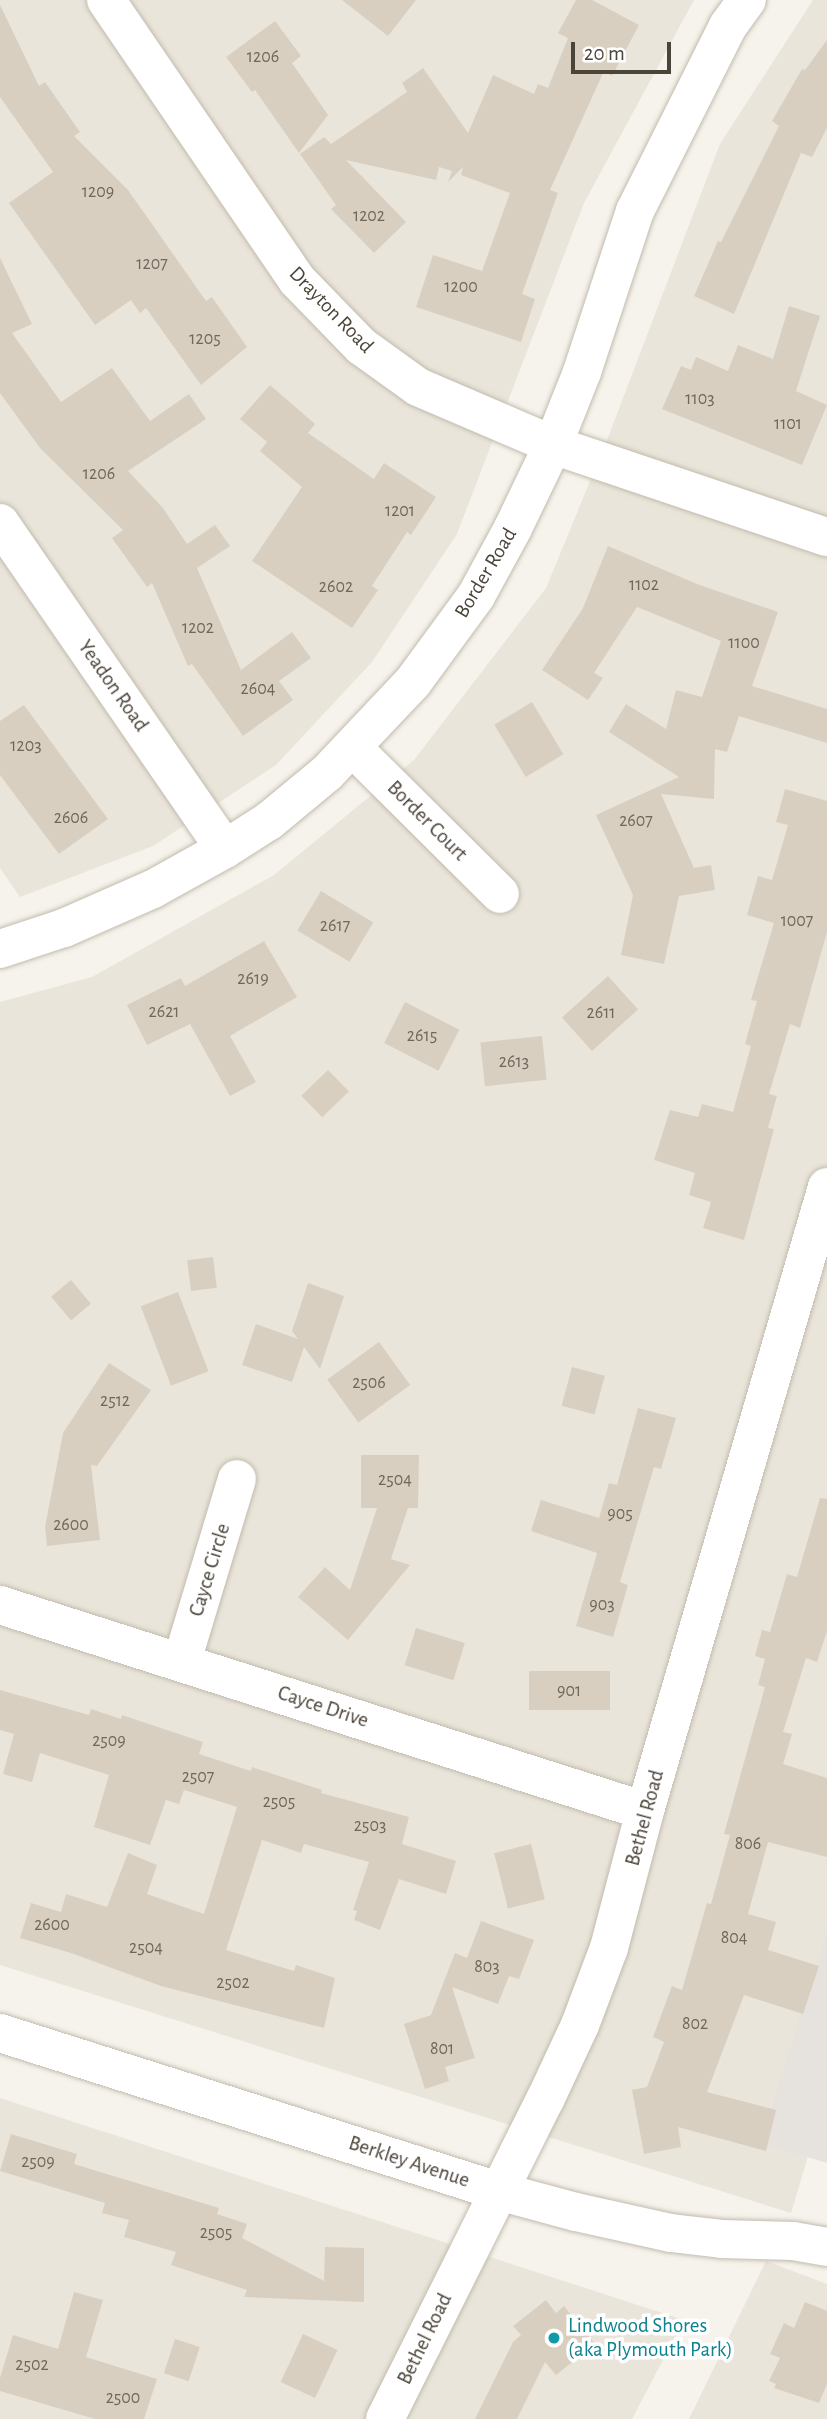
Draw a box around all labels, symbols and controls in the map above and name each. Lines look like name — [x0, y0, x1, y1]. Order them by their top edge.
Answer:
scale bar — [575, 28, 675, 72]
text: 20 m — [584, 43, 625, 64]
house number: 1206 — [247, 46, 279, 68]
house number: 1209 — [82, 181, 114, 203]
house number: 1202 — [353, 205, 385, 227]
house number: 1207 — [136, 253, 168, 275]
street label: Drayton Road — [283, 261, 379, 359]
house number: 1200 — [444, 276, 478, 298]
house number: 1205 — [189, 328, 221, 350]
house number: 1103 — [685, 388, 715, 410]
house number: 1101 — [774, 413, 802, 435]
house number: 1206 — [83, 463, 115, 485]
house number: 1201 — [385, 500, 415, 522]
street label: Border Road — [449, 523, 523, 623]
house number: 1102 — [629, 574, 659, 596]
house number: 2602 — [319, 576, 353, 598]
house number: 1202 — [182, 617, 214, 639]
house number: 1100 — [728, 632, 760, 654]
street label: Yeadon Road — [72, 635, 154, 737]
house number: 2604 — [241, 678, 275, 700]
house number: 1203 — [10, 735, 42, 757]
street label: Border Court — [381, 775, 473, 867]
house number: 2606 — [54, 807, 88, 829]
house number: 2607 — [619, 810, 653, 832]
house number: 1007 — [781, 910, 813, 932]
house number: 2617 — [320, 915, 350, 937]
house number: 2619 — [237, 968, 269, 990]
house number: 2621 — [148, 1001, 180, 1023]
house number: 2611 — [586, 1002, 616, 1024]
house number: 2615 — [407, 1025, 437, 1047]
house number: 2613 — [499, 1051, 529, 1073]
house number: 2506 — [352, 1372, 386, 1394]
house number: 2512 — [100, 1390, 130, 1412]
house number: 2504 — [378, 1469, 412, 1491]
house number: 905 — [607, 1503, 633, 1525]
house number: 2600 — [53, 1514, 89, 1536]
street label: Cayce Circle — [184, 1520, 236, 1620]
house number: 903 — [589, 1594, 615, 1616]
house number: 901 — [557, 1680, 581, 1702]
street label: Cayce Drive — [274, 1681, 372, 1733]
house number: 2509 — [92, 1730, 126, 1752]
house number: 2507 — [182, 1766, 214, 1788]
street label: Bethel Road — [620, 1767, 670, 1869]
house number: 2505 — [263, 1791, 295, 1813]
house number: 2503 — [354, 1815, 386, 1837]
house number: 806 — [735, 1833, 761, 1855]
house number: 2600 — [34, 1914, 70, 1936]
house number: 804 — [721, 1927, 747, 1949]
house number: 2504 — [129, 1937, 163, 1959]
house number: 803 — [474, 1956, 500, 1978]
house number: 2502 — [216, 1972, 250, 1994]
house number: 802 — [682, 2013, 708, 2035]
house number: 801 — [430, 2038, 454, 2060]
street label: Berkley Avenue — [345, 2131, 473, 2193]
house number: 2509 — [21, 2151, 55, 2173]
house number: 2505 — [200, 2222, 232, 2244]
street label: Bethel Road — [392, 2289, 458, 2389]
place label: Lindwood Shores (aka Plymouth Park) — [568, 2313, 733, 2363]
marker: Lindwood Shores (aka Plymouth Park) — [546, 2330, 562, 2346]
house number: 2502 — [15, 2354, 49, 2376]
house number: 2500 — [106, 2387, 140, 2409]

